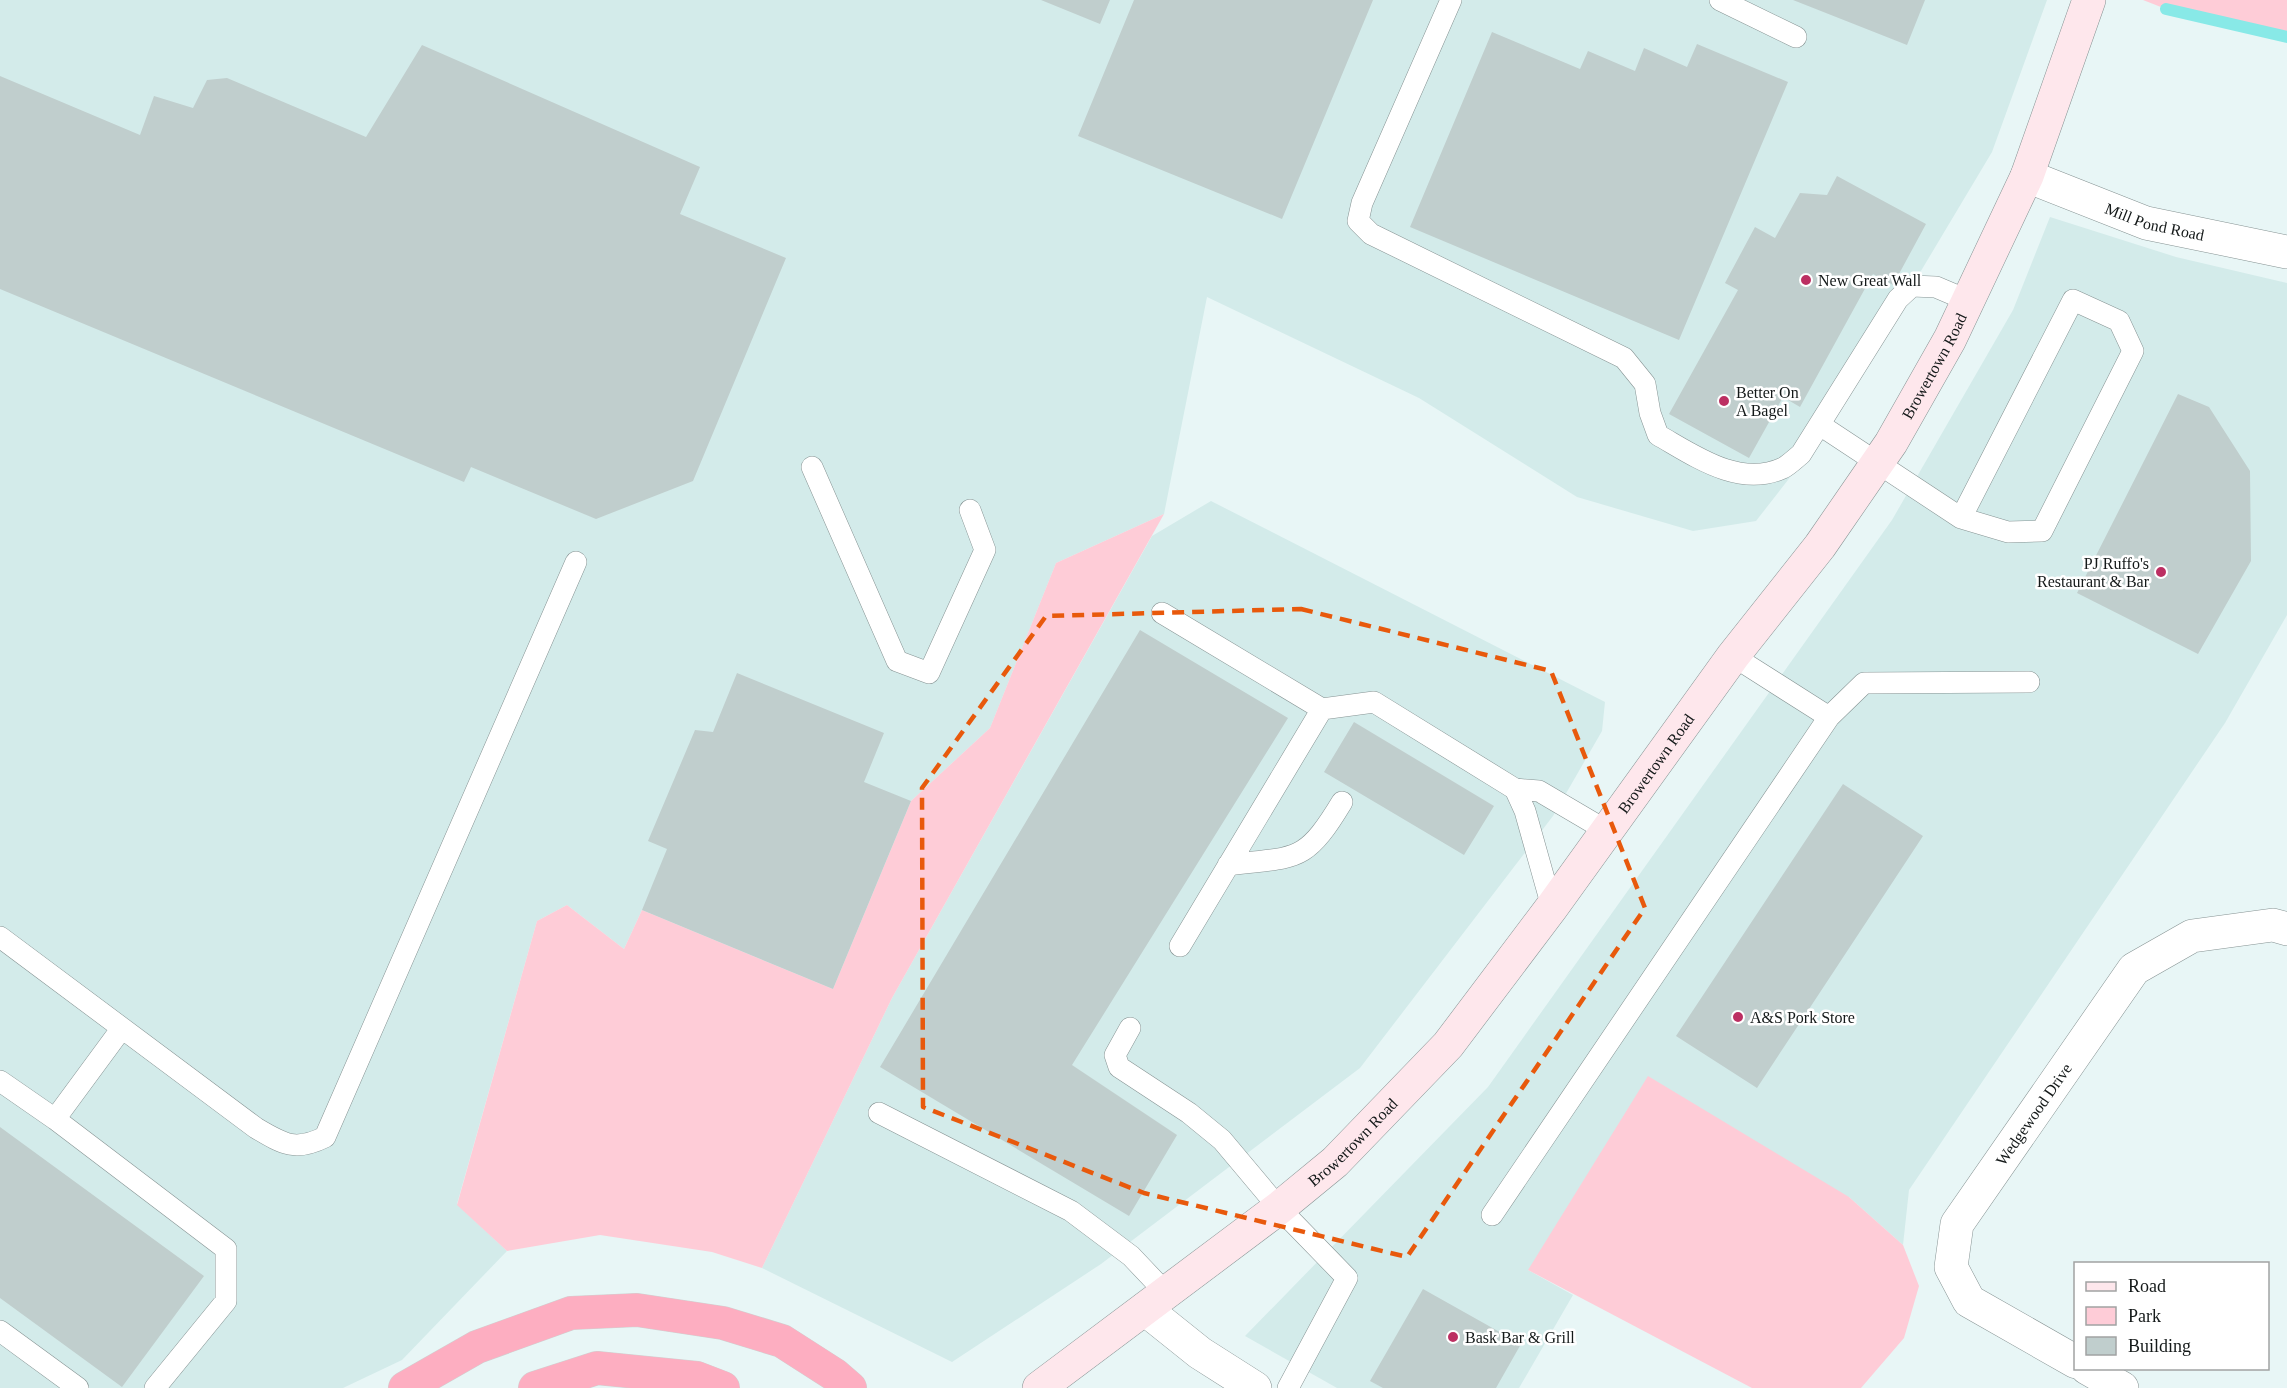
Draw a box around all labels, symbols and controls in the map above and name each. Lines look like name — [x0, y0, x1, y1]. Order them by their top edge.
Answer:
street label: Mill Pond Road — [2103, 200, 2206, 244]
place label: New Great Wall — [1818, 272, 1922, 289]
marker: New Great Wall — [1799, 273, 1813, 287]
street label: Browertown Road — [1899, 311, 1970, 422]
place label: Better On A Bagel — [1736, 384, 1799, 420]
marker: Better On A Bagel — [1717, 394, 1731, 408]
place label: PJ Ruffo's Restaurant & Bar — [2037, 555, 2150, 590]
marker: PJ Ruffo's Restaurant & Bar — [2154, 565, 2168, 579]
street label: Browertown Road — [1615, 711, 1697, 816]
place label: A&S Pork Store — [1750, 1009, 1855, 1026]
marker: A&S Pork Store — [1731, 1010, 1745, 1024]
street label: Wedgewood Drive — [1993, 1060, 2075, 1168]
street label: Browertown Road — [1305, 1095, 1401, 1190]
legend — [2074, 1262, 2269, 1370]
text: Road — [2128, 1276, 2166, 1296]
text: Park — [2128, 1306, 2161, 1326]
place label: Bask Bar & Grill — [1465, 1329, 1575, 1346]
marker: Bask Bar & Grill — [1446, 1330, 1460, 1344]
text: Building — [2128, 1336, 2191, 1356]

